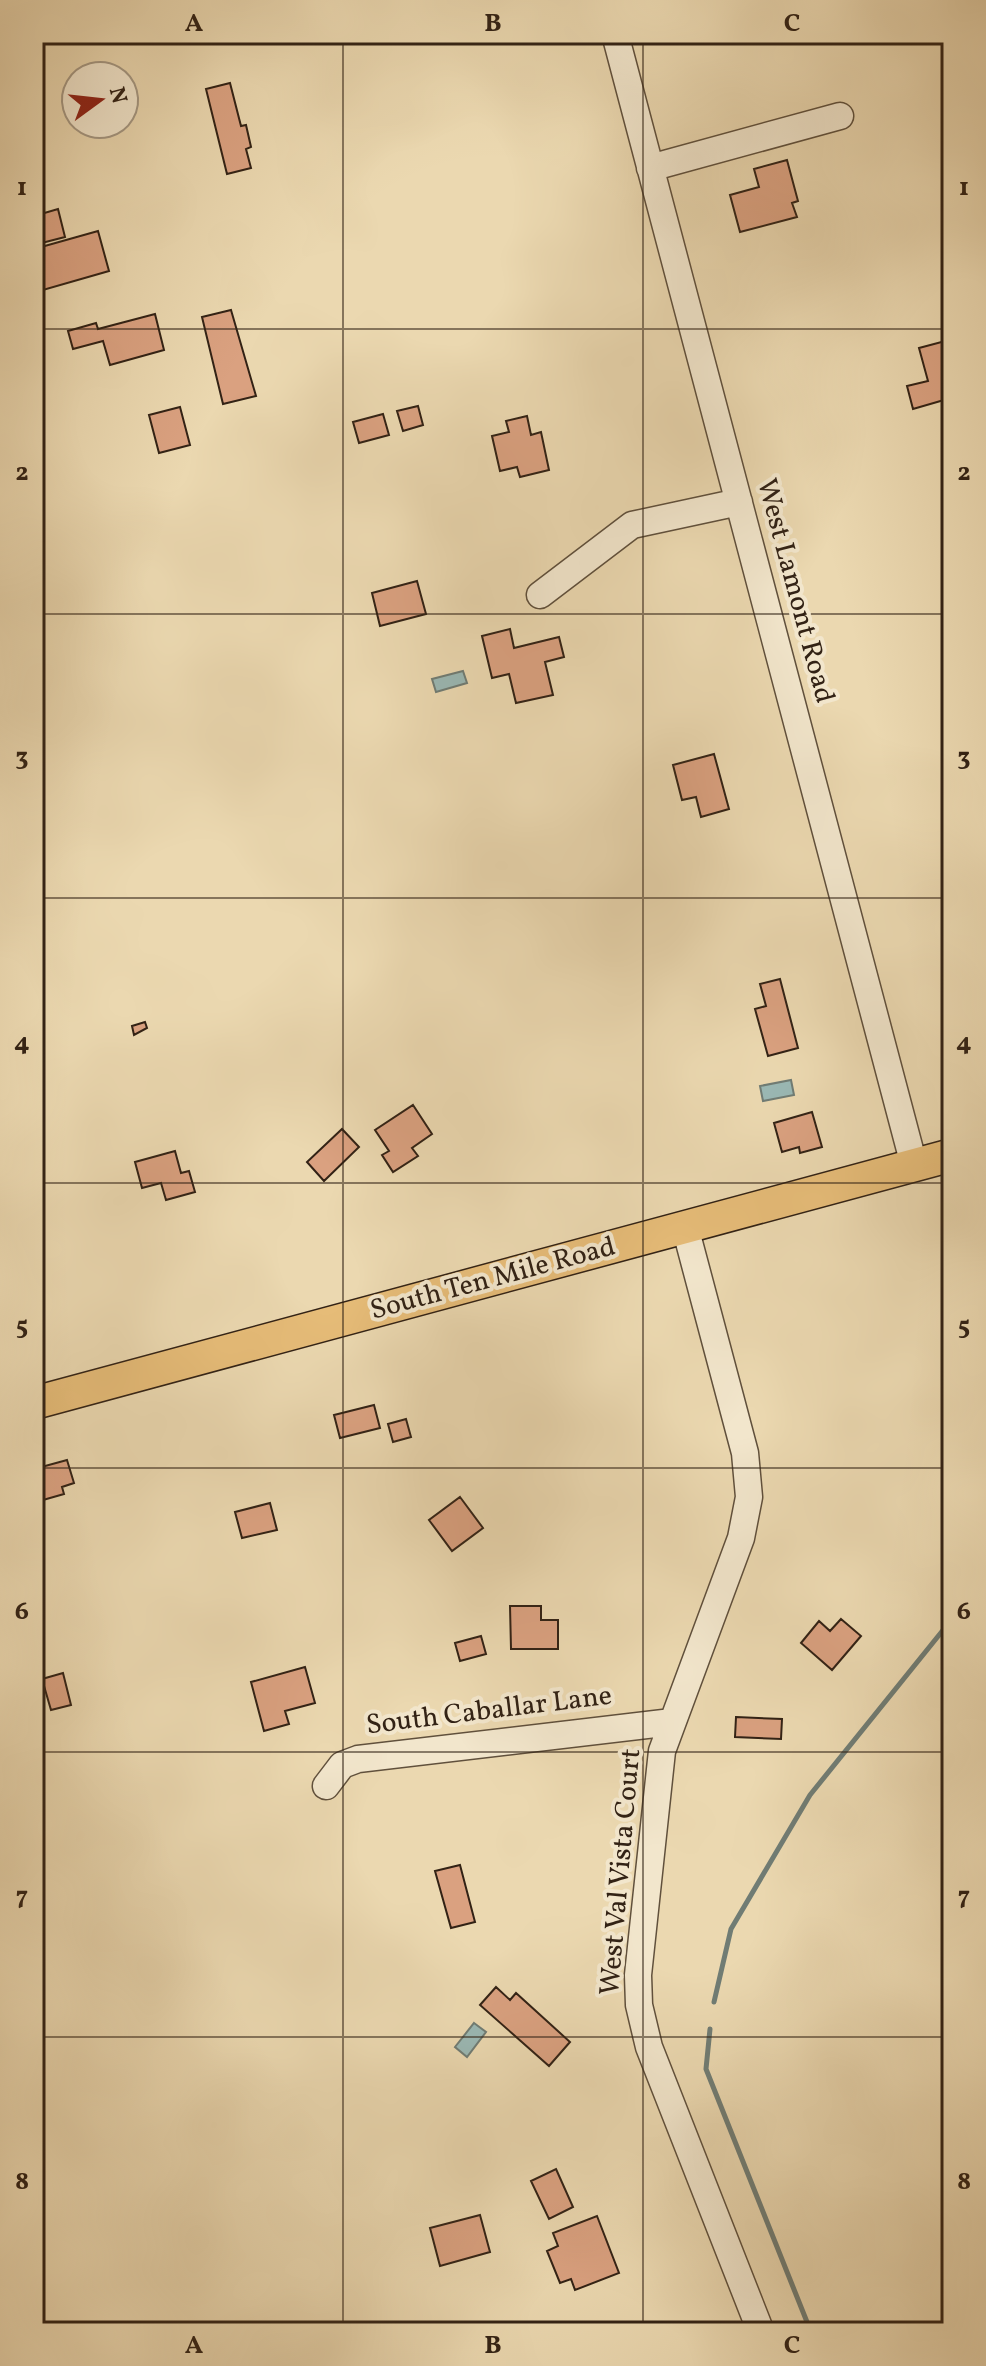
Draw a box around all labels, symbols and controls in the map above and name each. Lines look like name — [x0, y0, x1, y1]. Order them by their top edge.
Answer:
text: A — [185, 6, 204, 42]
text: B — [484, 6, 502, 42]
text: C — [784, 6, 800, 42]
north arrow — [60, 60, 140, 140]
text: N — [100, 84, 134, 107]
text: 1 — [17, 170, 27, 206]
text: 1 — [959, 170, 969, 206]
text: 2 — [15, 455, 29, 491]
text: 2 — [957, 455, 971, 491]
street label: West Lamont Road — [746, 474, 844, 708]
text: 3 — [15, 740, 29, 776]
text: 3 — [957, 740, 971, 776]
text: 4 — [14, 1025, 30, 1061]
text: 4 — [956, 1025, 972, 1061]
street label: South Ten Mile Road — [366, 1228, 620, 1330]
text: 5 — [16, 1309, 28, 1345]
text: 5 — [958, 1309, 970, 1345]
text: 6 — [15, 1594, 29, 1630]
text: 6 — [957, 1594, 971, 1630]
street label: South Caballar Lane — [364, 1677, 614, 1745]
street label: West Val Vista Court — [591, 1747, 651, 1997]
text: 7 — [16, 1879, 28, 1915]
text: 7 — [958, 1879, 970, 1915]
text: 8 — [15, 2164, 29, 2200]
text: 8 — [957, 2164, 971, 2200]
text: A — [185, 2328, 204, 2364]
text: B — [484, 2328, 502, 2364]
text: C — [784, 2328, 800, 2364]

